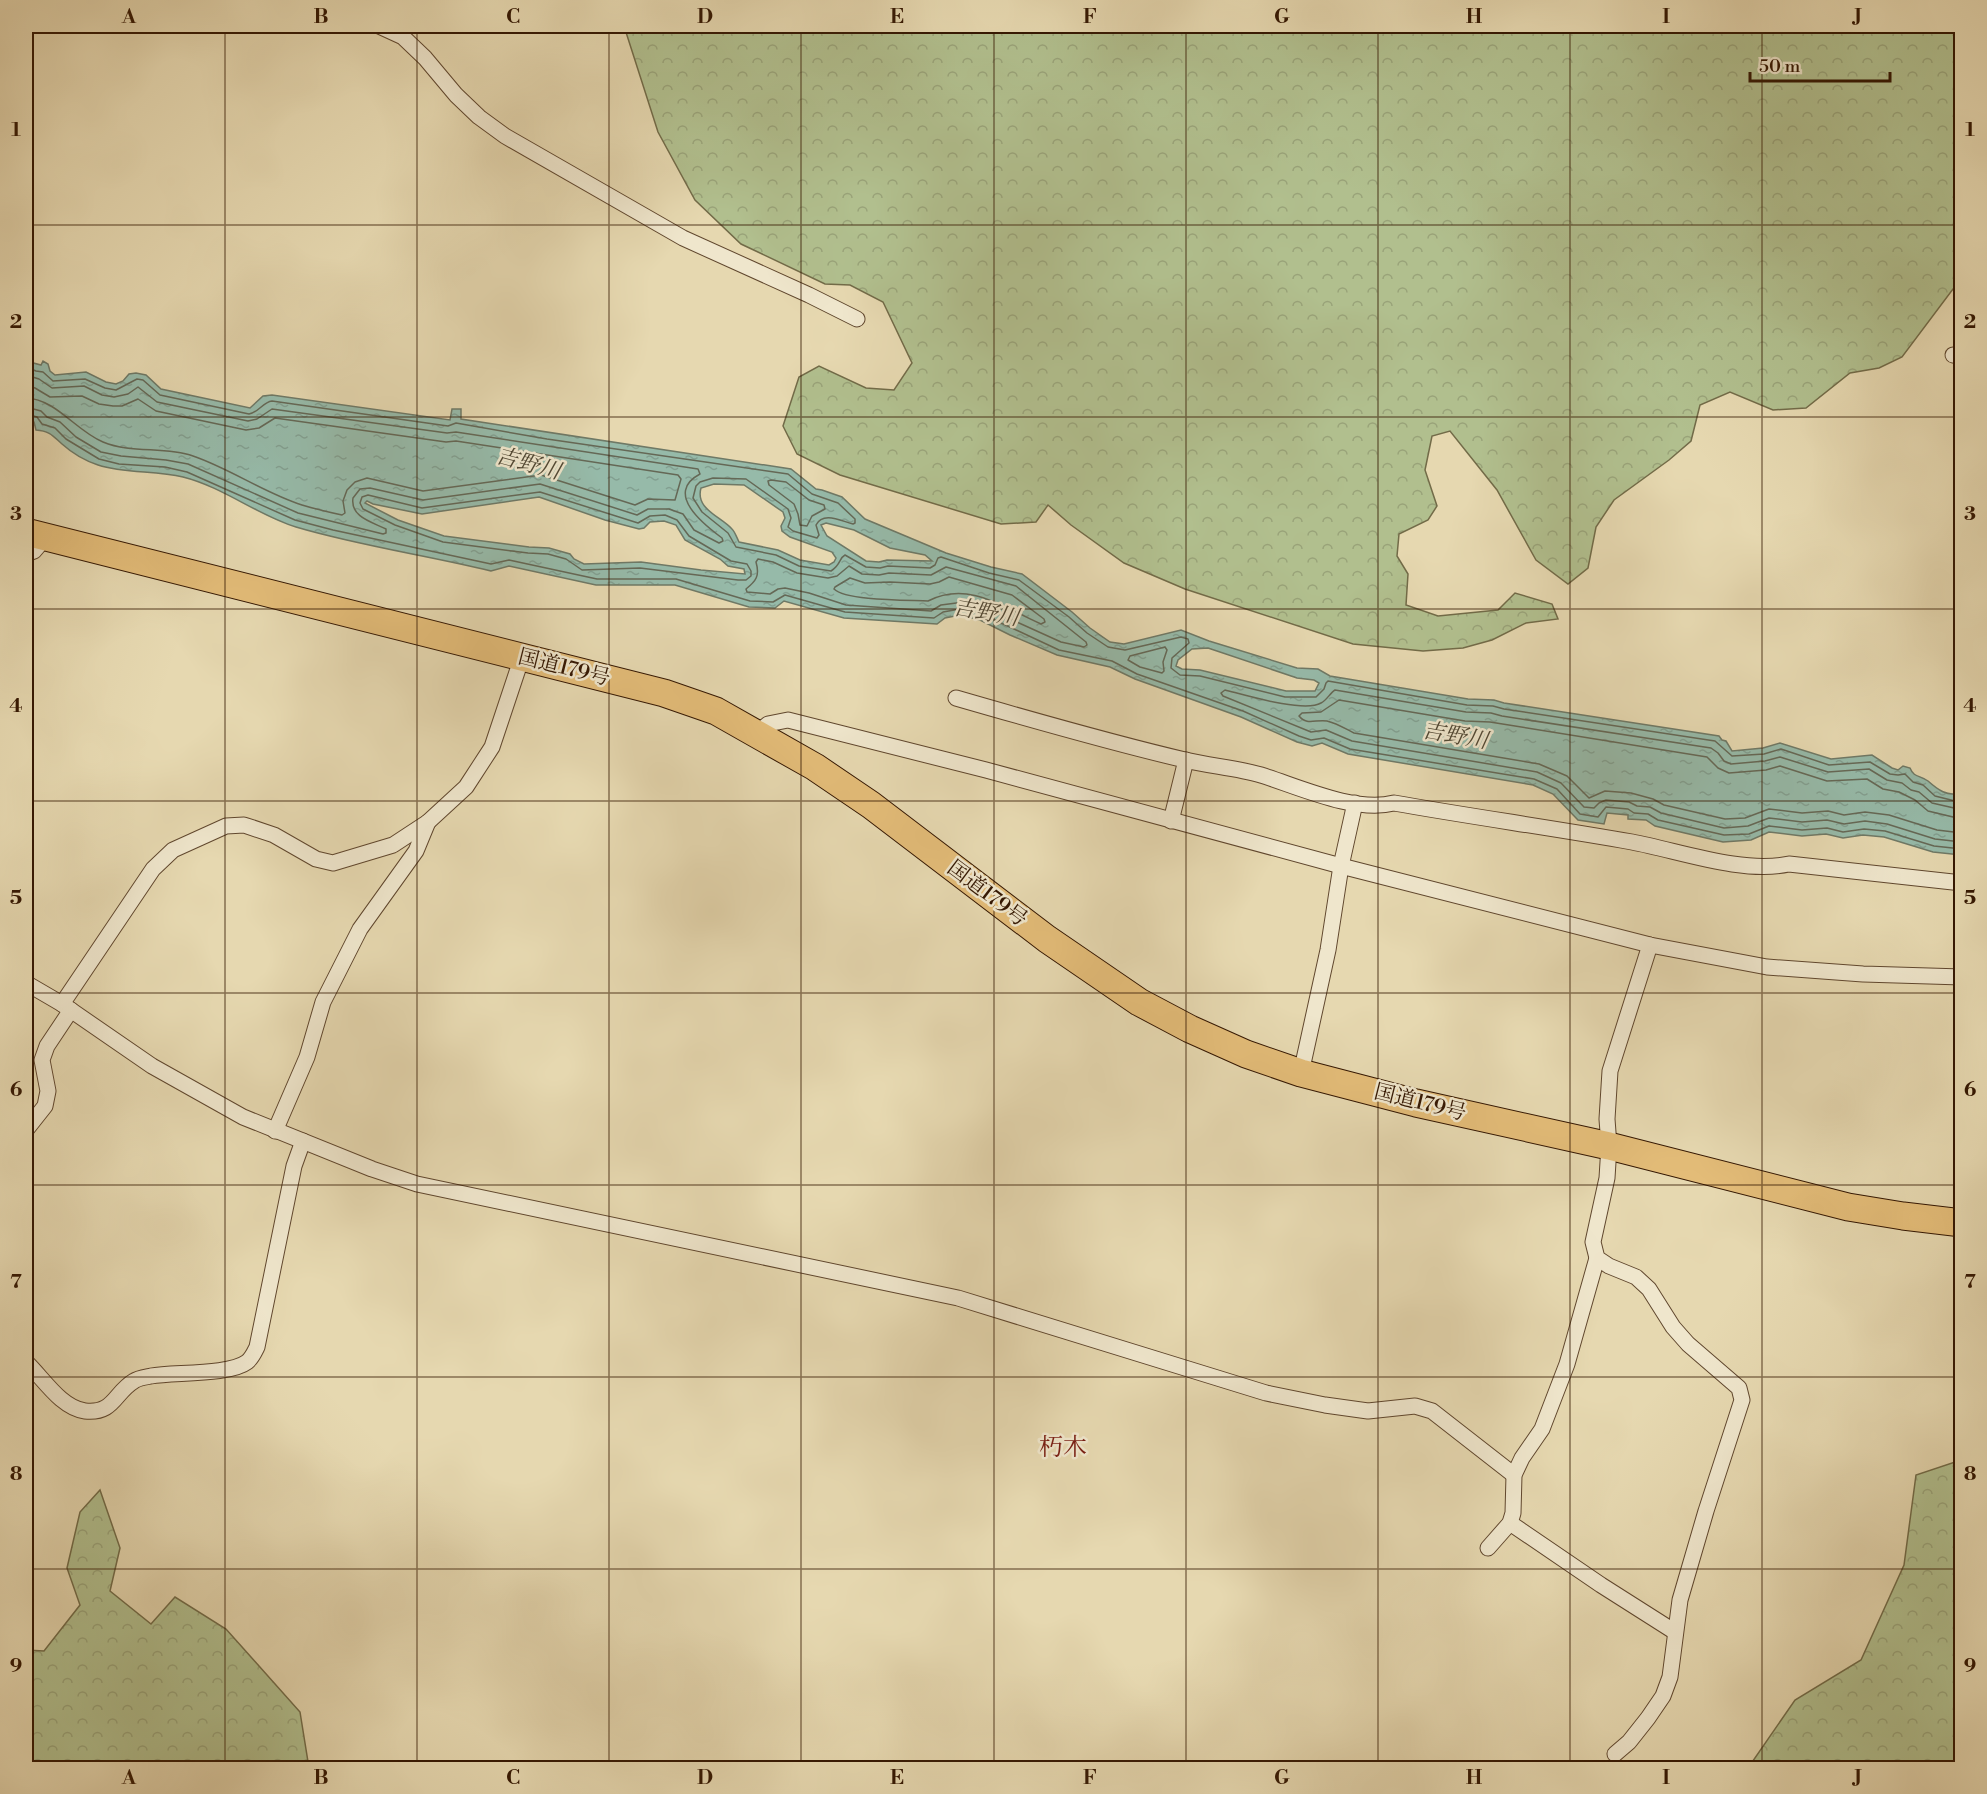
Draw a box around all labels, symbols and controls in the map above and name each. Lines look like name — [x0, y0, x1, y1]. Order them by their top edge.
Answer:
text: A — [121, 5, 137, 30]
text: B — [313, 5, 329, 30]
text: C — [506, 5, 520, 30]
text: D — [697, 5, 713, 30]
text: E — [890, 5, 904, 30]
text: F — [1083, 5, 1097, 30]
text: G — [1274, 5, 1290, 30]
text: H — [1466, 5, 1483, 30]
text: I — [1662, 5, 1670, 30]
text: J — [1851, 5, 1862, 30]
scale bar — [1750, 45, 1890, 83]
text: 50 m — [1759, 55, 1801, 78]
text: 1 — [11, 118, 21, 143]
text: 1 — [1965, 118, 1975, 143]
text: 2 — [10, 310, 22, 335]
text: 2 — [1964, 310, 1976, 335]
water label: 吉野川 — [493, 442, 565, 486]
text: 3 — [10, 502, 22, 527]
text: 3 — [1964, 502, 1976, 527]
water label: 吉野川 — [951, 594, 1023, 632]
street label: 国道179号 — [515, 644, 613, 692]
text: 4 — [9, 694, 23, 719]
text: 4 — [1963, 694, 1977, 719]
water label: 吉野川 — [1420, 717, 1492, 755]
street label: 国道179号 — [942, 855, 1032, 933]
text: 5 — [10, 886, 22, 911]
text: 5 — [1964, 886, 1976, 911]
text: 6 — [10, 1078, 23, 1103]
text: 6 — [1964, 1078, 1977, 1103]
street label: 国道179号 — [1371, 1079, 1469, 1127]
text: 7 — [10, 1270, 22, 1295]
text: 7 — [1964, 1270, 1976, 1295]
district label: 朽木 — [1039, 1433, 1087, 1463]
text: 8 — [10, 1462, 23, 1487]
text: 8 — [1964, 1462, 1977, 1487]
text: 9 — [10, 1654, 22, 1679]
text: 9 — [1964, 1654, 1976, 1679]
text: A — [121, 1766, 137, 1791]
text: B — [313, 1766, 329, 1791]
text: C — [506, 1766, 520, 1791]
text: D — [697, 1766, 713, 1791]
text: E — [890, 1766, 904, 1791]
text: F — [1083, 1766, 1097, 1791]
text: G — [1274, 1766, 1290, 1791]
text: H — [1466, 1766, 1483, 1791]
text: I — [1662, 1766, 1670, 1791]
text: J — [1851, 1766, 1862, 1791]

